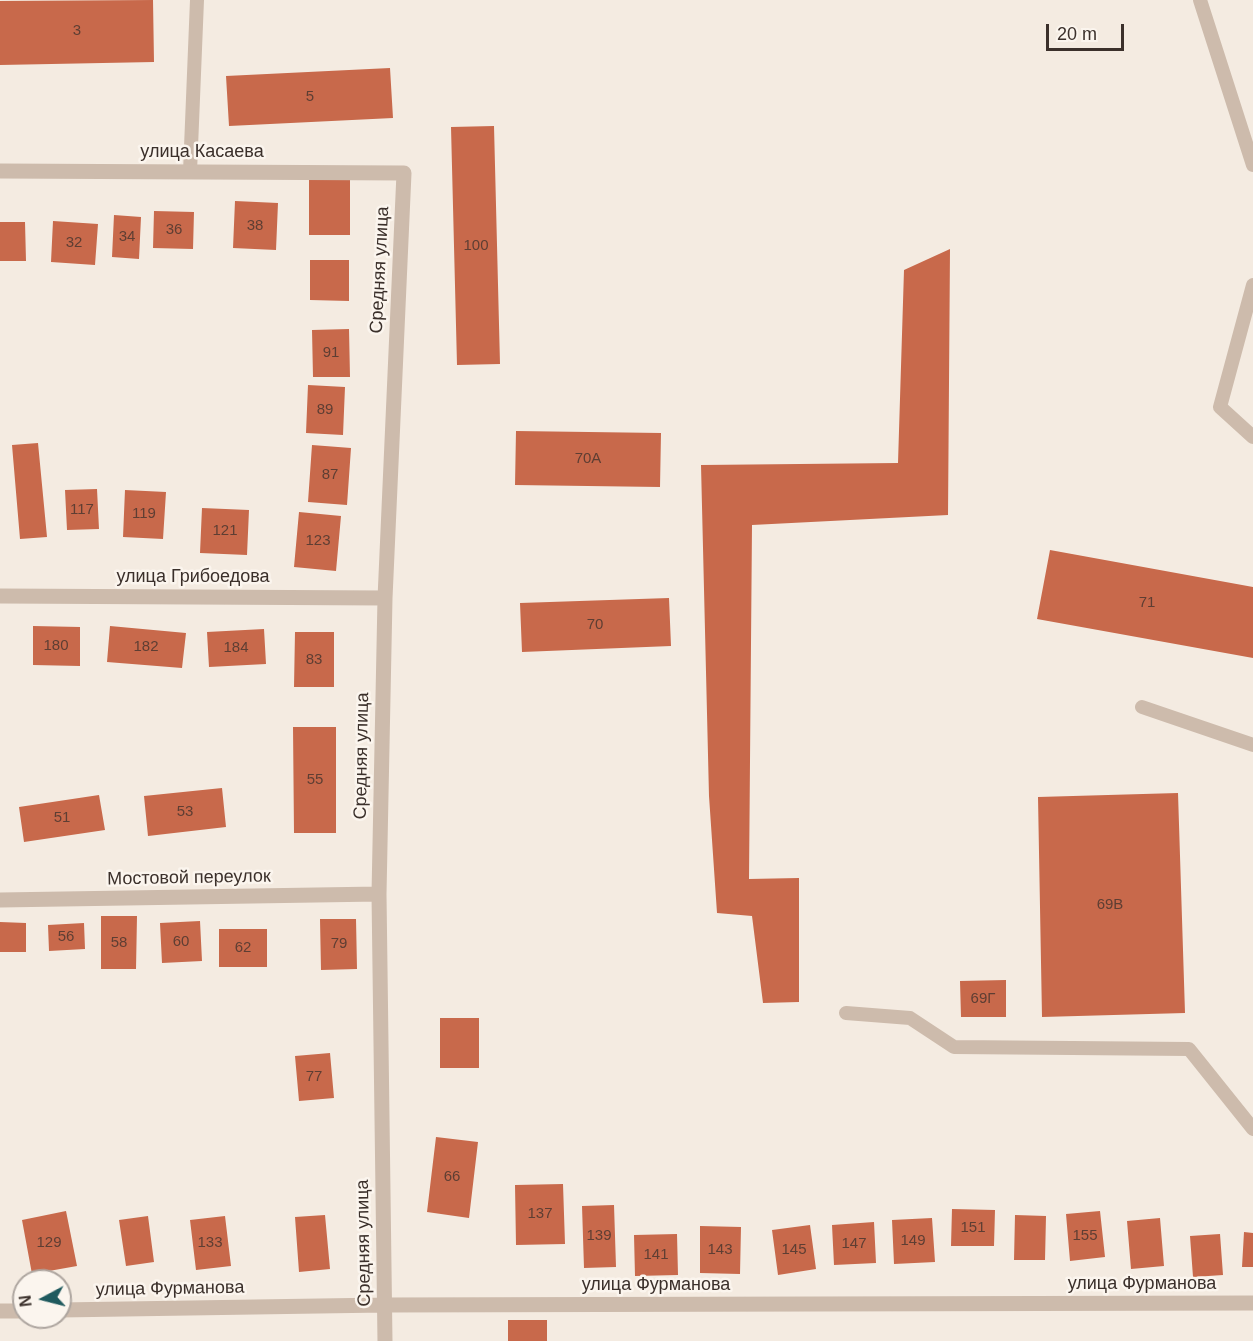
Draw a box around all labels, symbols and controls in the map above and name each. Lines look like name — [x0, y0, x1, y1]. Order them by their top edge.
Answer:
scale bar — [1049, 12, 1127, 50]
house number: 3 — [73, 22, 81, 40]
text: 20 m — [1057, 24, 1097, 44]
house number: 5 — [306, 88, 314, 106]
street label: улица Касаева — [140, 141, 264, 163]
street label: Средняя улица — [366, 206, 394, 334]
house number: 38 — [247, 217, 263, 235]
house number: 36 — [166, 221, 182, 239]
house number: 34 — [119, 228, 135, 246]
house number: 32 — [66, 234, 82, 252]
house number: 100 — [463, 237, 489, 255]
house number: 91 — [323, 344, 339, 362]
house number: 89 — [317, 401, 333, 419]
house number: 70А — [575, 450, 601, 468]
house number: 87 — [322, 466, 338, 484]
house number: 117 — [70, 501, 94, 519]
house number: 119 — [132, 505, 156, 523]
house number: 121 — [212, 522, 238, 540]
house number: 123 — [305, 532, 331, 550]
street label: улица Грибоедова — [116, 566, 270, 588]
house number: 71 — [1139, 594, 1155, 612]
house number: 70 — [587, 616, 603, 634]
house number: 180 — [43, 637, 69, 655]
house number: 182 — [133, 638, 159, 656]
house number: 184 — [223, 639, 249, 657]
house number: 83 — [306, 651, 322, 669]
street label: Средняя улица — [350, 692, 374, 820]
house number: 55 — [307, 771, 323, 789]
house number: 53 — [177, 803, 193, 821]
house number: 51 — [54, 809, 70, 827]
street label: Мостовой переулок — [107, 866, 271, 890]
house number: 69В — [1097, 896, 1123, 914]
house number: 56 — [58, 928, 74, 946]
house number: 60 — [173, 933, 189, 951]
house number: 58 — [111, 934, 127, 952]
house number: 79 — [331, 935, 347, 953]
house number: 62 — [235, 939, 251, 957]
house number: 69Г — [971, 990, 995, 1008]
house number: 77 — [306, 1068, 322, 1086]
house number: 66 — [444, 1168, 460, 1186]
street label: Средняя улица — [352, 1179, 376, 1307]
house number: 137 — [527, 1205, 553, 1223]
house number: 151 — [960, 1219, 986, 1237]
house number: 139 — [586, 1227, 612, 1245]
house number: 155 — [1072, 1227, 1098, 1245]
house number: 149 — [900, 1232, 926, 1250]
house number: 129 — [36, 1234, 62, 1252]
house number: 133 — [197, 1234, 223, 1252]
house number: 147 — [841, 1235, 867, 1253]
house number: 143 — [707, 1241, 733, 1259]
house number: 145 — [781, 1241, 807, 1259]
house number: 141 — [643, 1246, 669, 1264]
north arrow — [12, 1269, 72, 1329]
street label: улица Фурманова — [1068, 1273, 1216, 1295]
street label: улица Фурманова — [582, 1274, 730, 1296]
street label: улица Фурманова — [95, 1277, 245, 1301]
text: N — [16, 1294, 35, 1308]

